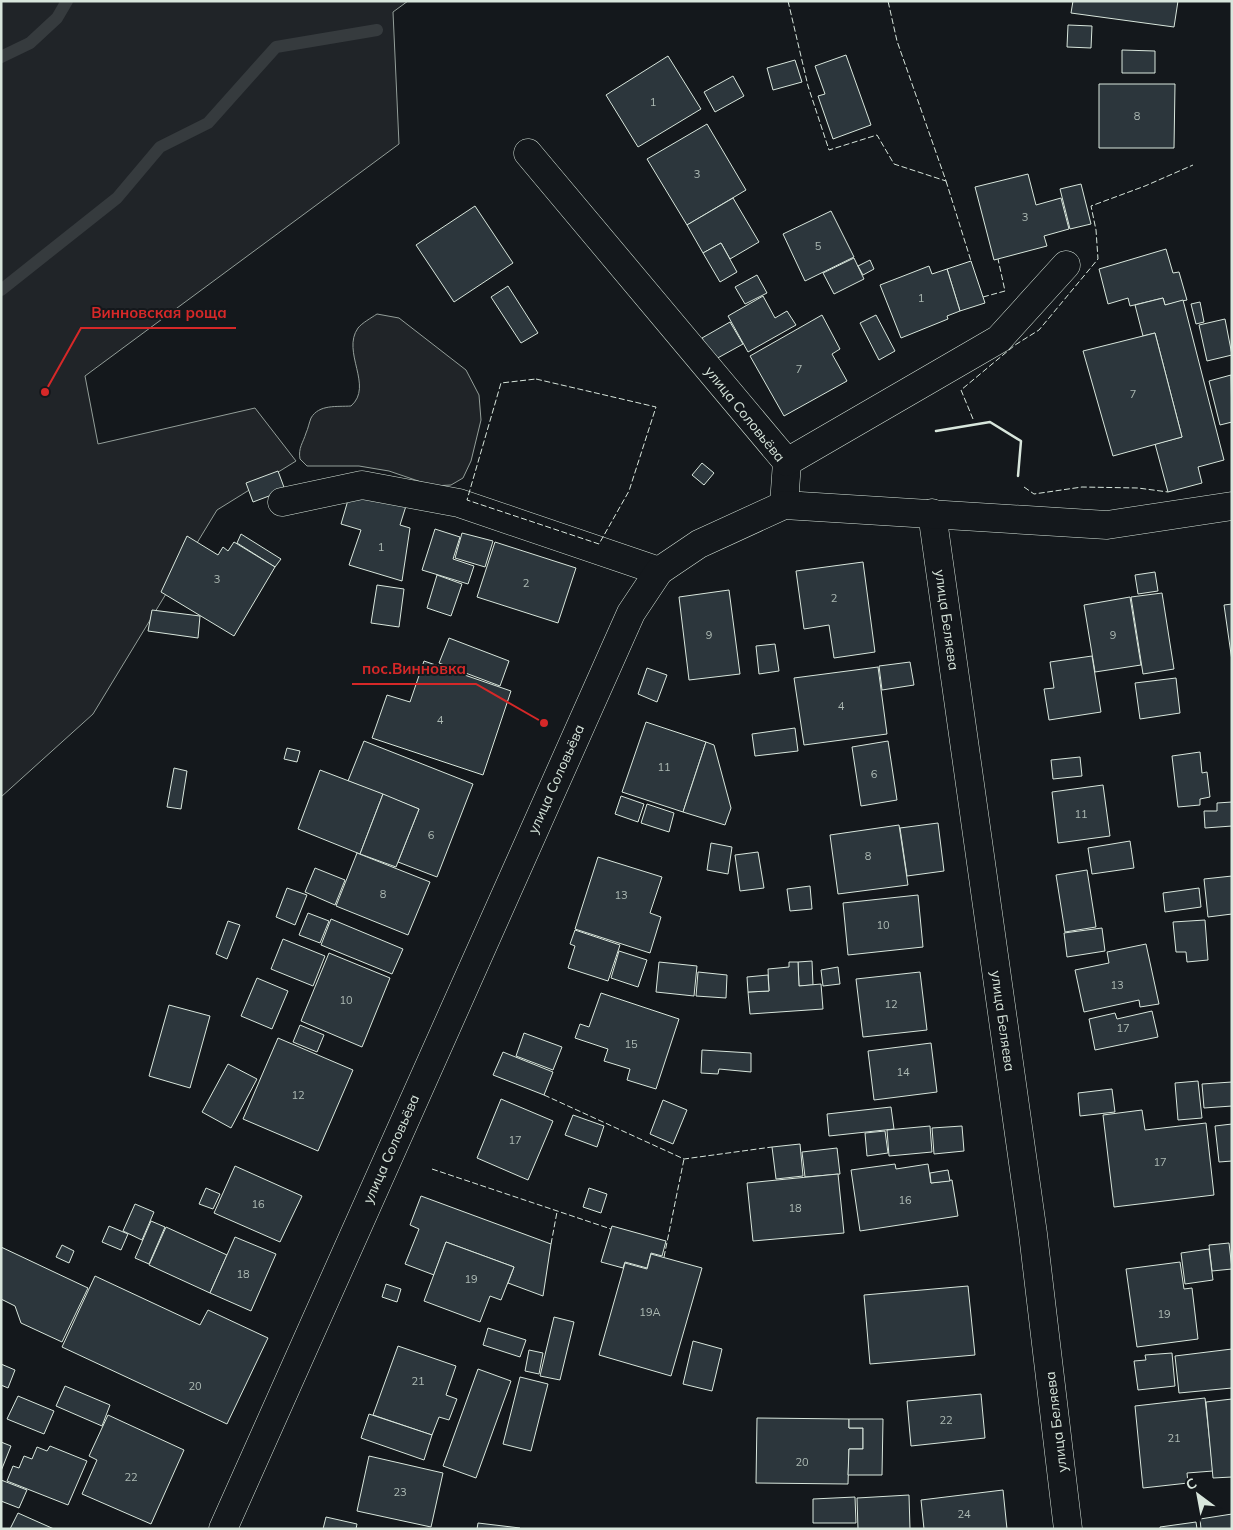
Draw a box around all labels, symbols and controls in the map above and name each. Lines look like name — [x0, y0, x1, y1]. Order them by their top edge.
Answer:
house number: 1 — [650, 95, 656, 109]
house number: 8 — [1134, 109, 1141, 123]
house number: 3 — [694, 167, 700, 181]
house number: 3 — [1022, 210, 1028, 224]
house number: 5 — [815, 239, 822, 253]
house number: 1 — [918, 291, 924, 305]
callout: Винновская роща — [81, 298, 236, 328]
text: Винновская роща — [91, 303, 227, 322]
house number: 7 — [796, 362, 802, 376]
street label: улица Соловьёва — [701, 363, 789, 465]
house number: 7 — [1130, 387, 1136, 401]
house number: 1 — [378, 540, 384, 554]
street label: улица Беляева — [931, 568, 963, 672]
house number: 3 — [214, 572, 220, 586]
house number: 2 — [523, 576, 530, 590]
house number: 2 — [831, 591, 838, 605]
house number: 9 — [706, 628, 712, 642]
house number: 9 — [1110, 628, 1116, 642]
callout: пос.Винновка — [352, 654, 476, 684]
text: пос.Винновка — [362, 659, 466, 678]
house number: 4 — [838, 699, 845, 713]
house number: 4 — [437, 713, 444, 727]
street label: улица Соловьёва — [524, 722, 588, 836]
house number: 11 — [657, 760, 671, 774]
house number: 6 — [871, 767, 878, 781]
house number: 11 — [1074, 807, 1088, 821]
house number: 6 — [428, 828, 435, 842]
house number: 8 — [865, 849, 872, 863]
house number: 8 — [380, 887, 387, 901]
house number: 13 — [614, 888, 628, 902]
house number: 10 — [876, 918, 890, 932]
street label: улица Беляева — [987, 969, 1019, 1073]
house number: 13 — [1110, 978, 1124, 992]
house number: 10 — [339, 993, 353, 1007]
house number: 12 — [884, 997, 898, 1011]
house number: 17 — [1116, 1021, 1130, 1035]
house number: 15 — [624, 1037, 638, 1051]
house number: 14 — [896, 1065, 910, 1079]
house number: 12 — [291, 1088, 305, 1102]
street label: улица Соловьёва — [359, 1092, 423, 1206]
house number: 17 — [508, 1133, 522, 1147]
house number: 17 — [1153, 1155, 1167, 1169]
house number: 16 — [898, 1193, 912, 1207]
house number: 16 — [251, 1197, 265, 1211]
house number: 18 — [788, 1201, 802, 1215]
house number: 18 — [236, 1267, 250, 1281]
house number: 19 — [464, 1272, 478, 1286]
house number: 19А — [639, 1305, 661, 1319]
house number: 19 — [1157, 1307, 1171, 1321]
street label: улица Беляева — [1041, 1370, 1071, 1474]
house number: 21 — [411, 1374, 425, 1388]
house number: 20 — [188, 1379, 202, 1393]
house number: 22 — [939, 1413, 953, 1427]
house number: 21 — [1167, 1431, 1181, 1445]
house number: 20 — [795, 1455, 809, 1469]
house number: 22 — [124, 1470, 138, 1484]
north arrow — [1173, 1470, 1223, 1520]
text: С — [1182, 1474, 1200, 1494]
house number: 23 — [393, 1485, 407, 1499]
house number: 24 — [957, 1507, 971, 1521]

